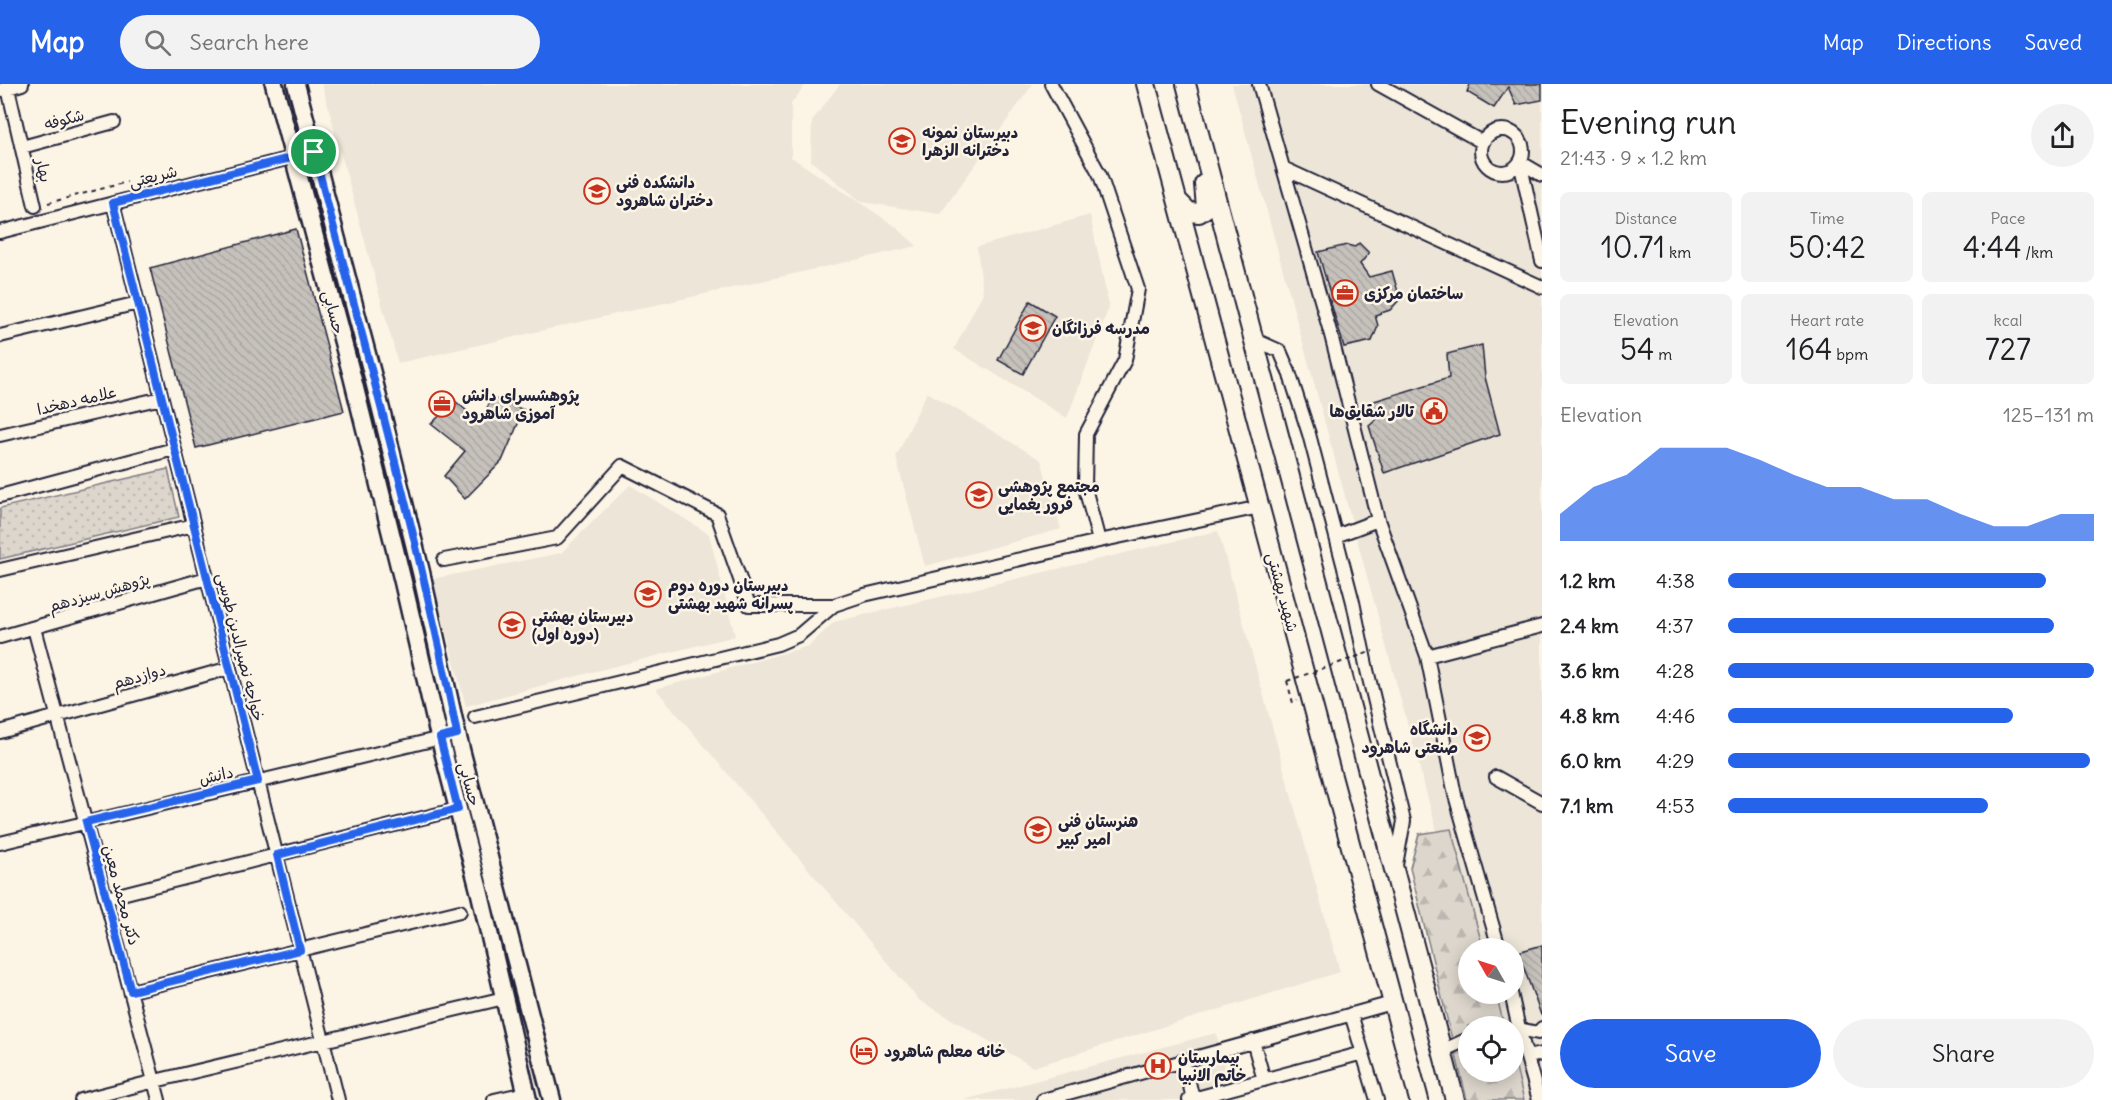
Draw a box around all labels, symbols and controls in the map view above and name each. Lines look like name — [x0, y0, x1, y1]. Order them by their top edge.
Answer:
search box — [120, 15, 540, 69]
text: Map — [30, 24, 84, 60]
icon: search — [141, 26, 174, 59]
text: Search here — [189, 28, 309, 56]
text: Map — [1823, 29, 1864, 56]
text: Directions — [1897, 29, 1991, 56]
text: Saved — [2024, 29, 2082, 56]
text: Evening run — [1560, 101, 1736, 143]
street label: شکوفه — [42, 104, 86, 135]
button: share — [2031, 104, 2094, 167]
place label: دبیرستان نمونه دخترانه الزهرا — [922, 122, 1018, 160]
pin — [288, 126, 339, 177]
school or university icon: دبیرستان نمونه دخترانه الزهرا — [887, 126, 917, 156]
icon: arrive — [297, 135, 330, 168]
text: 21:43 · 9 × 1.2 km — [1560, 145, 1707, 170]
street label: بهار — [31, 154, 56, 184]
street label: شریعتی — [127, 160, 179, 193]
place label: دانشکده فنی دختران شاهرود — [616, 172, 713, 211]
school or university icon: دانشکده فنی دختران شاهرود — [582, 176, 612, 206]
text: Distance — [1615, 208, 1677, 228]
text: Time — [1810, 208, 1844, 228]
text: Pace — [1991, 208, 2025, 228]
text: 10.71 — [1601, 228, 1665, 266]
text: 50:42 — [1788, 228, 1866, 266]
text: 4:44 — [1963, 228, 2022, 266]
text: km — [1665, 242, 1691, 262]
text: /km — [2022, 242, 2053, 262]
office icon: ساختمان مرکزی — [1330, 278, 1360, 308]
place label: ساختمان مرکزی — [1364, 283, 1463, 303]
street label: حسابی — [318, 288, 349, 336]
text: Elevation — [1613, 310, 1679, 330]
text: Heart rate — [1790, 310, 1864, 330]
text: kcal — [1994, 310, 2022, 330]
school or university icon: مدرسه فرزانگان — [1018, 313, 1048, 343]
place label: مدرسه فرزانگان — [1052, 318, 1150, 338]
text: 54 — [1620, 330, 1654, 368]
text: 164 — [1786, 330, 1832, 368]
text: 727 — [1985, 330, 2031, 368]
text: m — [1654, 344, 1672, 364]
text: bpm — [1832, 344, 1868, 364]
street label: علامه دهخدا — [35, 381, 119, 419]
place label: پژوهشسرای دانش آموزی شاهرود — [462, 385, 580, 424]
office icon: پژوهشسرای دانش آموزی شاهرود — [427, 389, 457, 419]
public building icon: تالار شقایق‌‌ها — [1419, 396, 1449, 426]
place label: تالار شقایق‌‌ها — [1330, 401, 1415, 421]
text: Elevation — [1560, 402, 1642, 427]
text: 125–131 m — [2003, 402, 2094, 427]
place label: مجتمع پژوهشی فرور یغمایی — [998, 476, 1100, 515]
school or university icon: مجتمع پژوهشی فرور یغمایی — [964, 480, 994, 510]
street label: شهید بهشتی — [1262, 550, 1303, 634]
street label: پژوهش سیزدهم — [46, 568, 153, 619]
text: 1.2 km — [1560, 568, 1616, 593]
text: 4:38 — [1656, 568, 1695, 593]
street label: خواجه نصیرالدین طوسی — [212, 571, 269, 724]
place label: دبیرستان دوره دوم پسرانه شهید بهشتی — [668, 575, 793, 614]
school or university icon: دبیرستان دوره دوم پسرانه شهید بهشتی — [633, 579, 663, 609]
place label: دبیرستان بهشتی (دوره اول) — [532, 606, 633, 645]
school or university icon: دبیرستان بهشتی (دوره اول) — [497, 610, 527, 640]
text: 2.4 km — [1560, 613, 1619, 638]
text: 4:37 — [1656, 613, 1693, 638]
text: 3.6 km — [1560, 658, 1620, 683]
text: 4:28 — [1656, 658, 1695, 683]
street label: دوازدهم — [110, 659, 169, 696]
text: 4.8 km — [1560, 703, 1620, 728]
text: 4:46 — [1656, 703, 1695, 728]
place label: دانشگاه صنعتی شاهرود — [1361, 719, 1458, 758]
school or university icon: دانشگاه صنعتی شاهرود — [1462, 723, 1492, 753]
text: 6.0 km — [1560, 748, 1621, 773]
text: 4:29 — [1656, 748, 1695, 773]
street label: حسابی — [454, 760, 485, 808]
street label: دانش — [197, 761, 235, 789]
text: 7.1 km — [1560, 793, 1614, 818]
text: 4:53 — [1656, 793, 1695, 818]
place label: هنرستان فنی امیر کبیر — [1056, 811, 1138, 849]
school or university icon: هنرستان فنی امیر کبیر — [1023, 815, 1053, 845]
street label: دکتر محمد معین — [99, 843, 145, 947]
north arrow — [1458, 938, 1524, 1004]
map controls — [1458, 938, 1524, 1082]
button: locate — [1458, 1016, 1524, 1082]
button: Save — [1560, 1019, 1821, 1088]
button: Share — [1833, 1019, 2094, 1088]
hotel icon: خانه معلم شاهرود — [849, 1036, 879, 1066]
place label: خانه معلم شاهرود — [884, 1041, 1005, 1064]
place label: بیمارستان خاتم الانبیا — [1178, 1047, 1246, 1088]
hospital icon: بیمارستان خاتم الانبیا — [1143, 1051, 1173, 1081]

